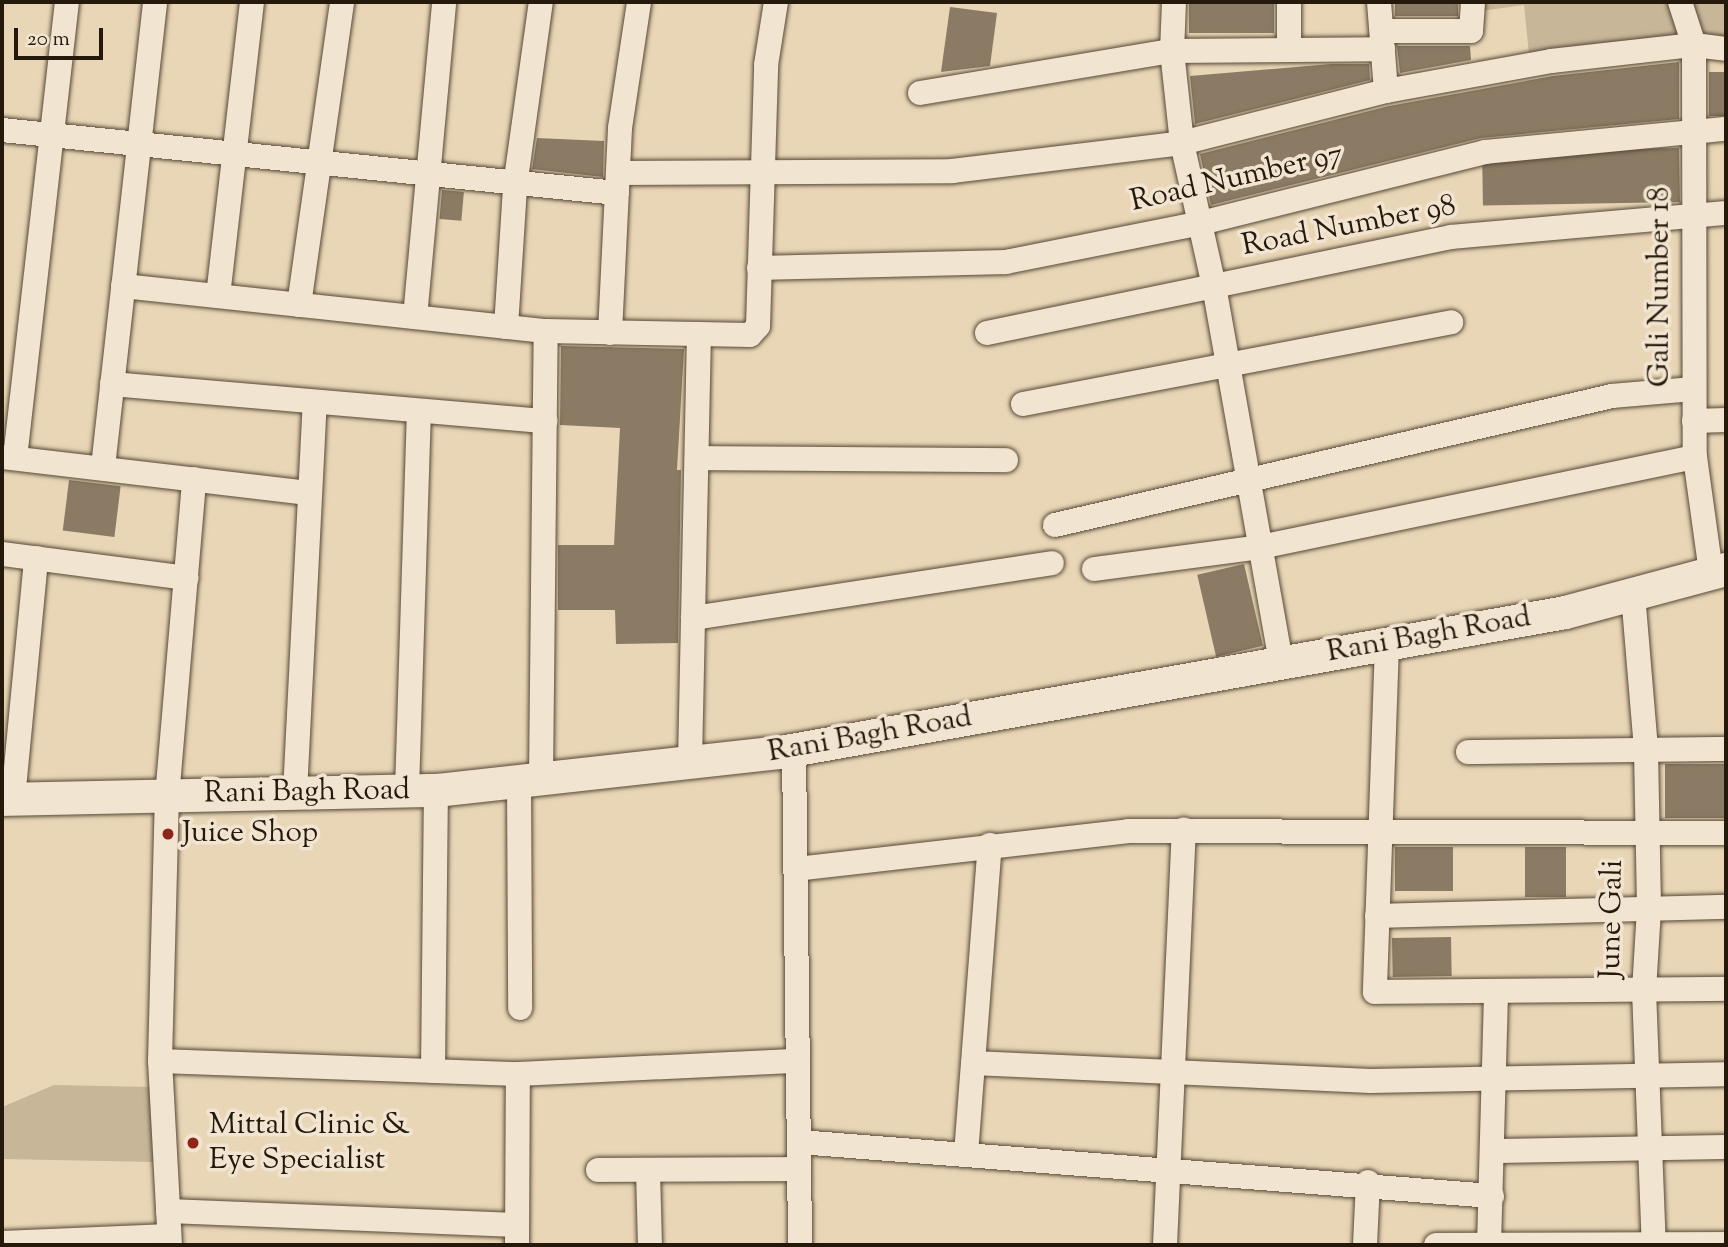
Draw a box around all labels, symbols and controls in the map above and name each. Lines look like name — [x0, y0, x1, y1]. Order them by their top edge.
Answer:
scale bar — [18, 14, 107, 58]
text: 20 m — [27, 25, 70, 55]
street label: Road Number 97 — [1127, 137, 1347, 221]
street label: Gali Number 18 — [1643, 187, 1679, 387]
street label: Road Number 98 — [1239, 189, 1459, 265]
street label: Rani Bagh Road — [1324, 600, 1534, 672]
street label: Rani Bagh Road — [765, 700, 975, 772]
street label: Rani Bagh Road — [204, 773, 410, 813]
place label: Juice Shop — [182, 816, 318, 852]
marker: Juice Shop — [160, 826, 176, 842]
street label: June Gali — [1594, 859, 1632, 979]
place label: Mittal Clinic & Eye Specialist — [209, 1108, 410, 1178]
marker: Mittal Clinic & Eye Specialist — [183, 1133, 203, 1153]

